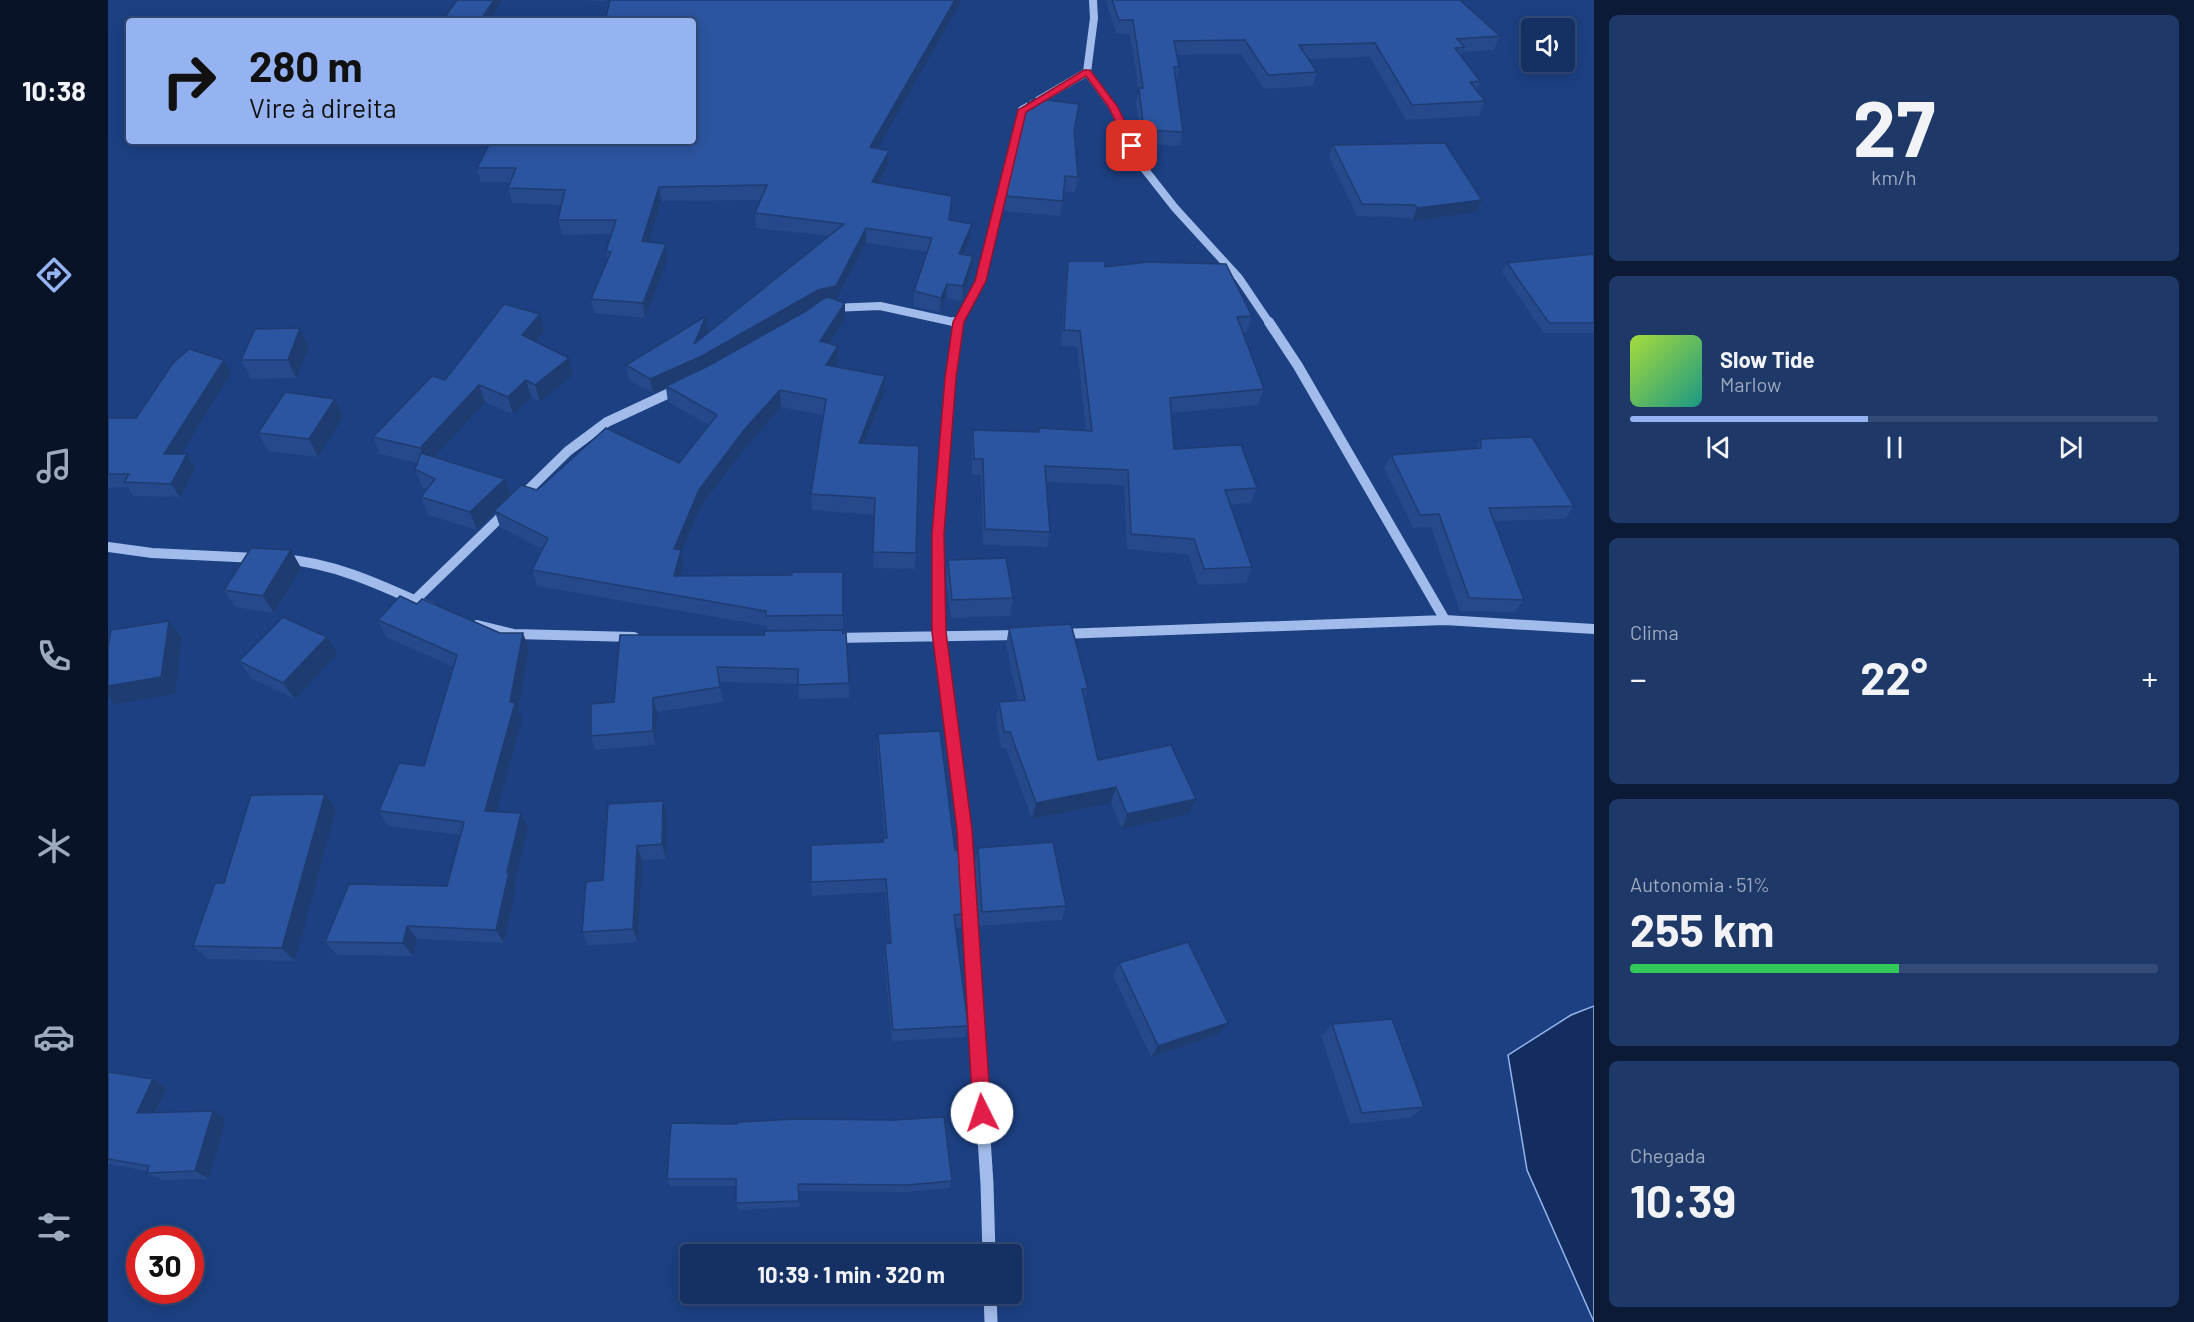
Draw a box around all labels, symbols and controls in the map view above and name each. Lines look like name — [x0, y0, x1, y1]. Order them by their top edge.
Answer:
map controls — [1521, 18, 1575, 72]
button: sound — [1521, 18, 1575, 72]
text: 280 m — [249, 40, 363, 90]
icon: right — [150, 42, 228, 120]
text: 10:38 — [22, 74, 86, 106]
text: 27 — [1853, 79, 1935, 173]
text: Vire à direita — [249, 91, 397, 123]
pin — [1106, 120, 1157, 171]
icon: arrive — [1115, 129, 1148, 162]
text: km/h — [1871, 165, 1917, 189]
icon: directions — [33, 254, 75, 296]
text: Slow Tide — [1720, 346, 1815, 372]
text: Marlow — [1720, 372, 1781, 396]
icon: previous — [1702, 431, 1735, 464]
icon: pause — [1878, 431, 1911, 464]
icon: next — [2054, 431, 2087, 464]
icon: music — [33, 445, 75, 487]
text: Clima — [1630, 620, 1679, 644]
icon: phone — [33, 635, 75, 677]
text: 22° — [1860, 650, 1928, 704]
text: − — [1630, 658, 1647, 698]
text: + — [2141, 658, 2158, 698]
icon: climate — [33, 825, 75, 867]
text: Autonomia · 51% — [1630, 872, 1770, 896]
text: 255 km — [1630, 902, 1774, 956]
icon: car — [33, 1016, 75, 1058]
position arrow — [950, 1081, 1014, 1145]
text: Chegada — [1630, 1143, 1706, 1167]
text: 10:39 — [1630, 1173, 1736, 1227]
icon: filters — [33, 1206, 75, 1248]
speed limit sign: 30 — [126, 1226, 204, 1304]
text: 10:39 · 1 min · 320 m — [757, 1261, 945, 1287]

